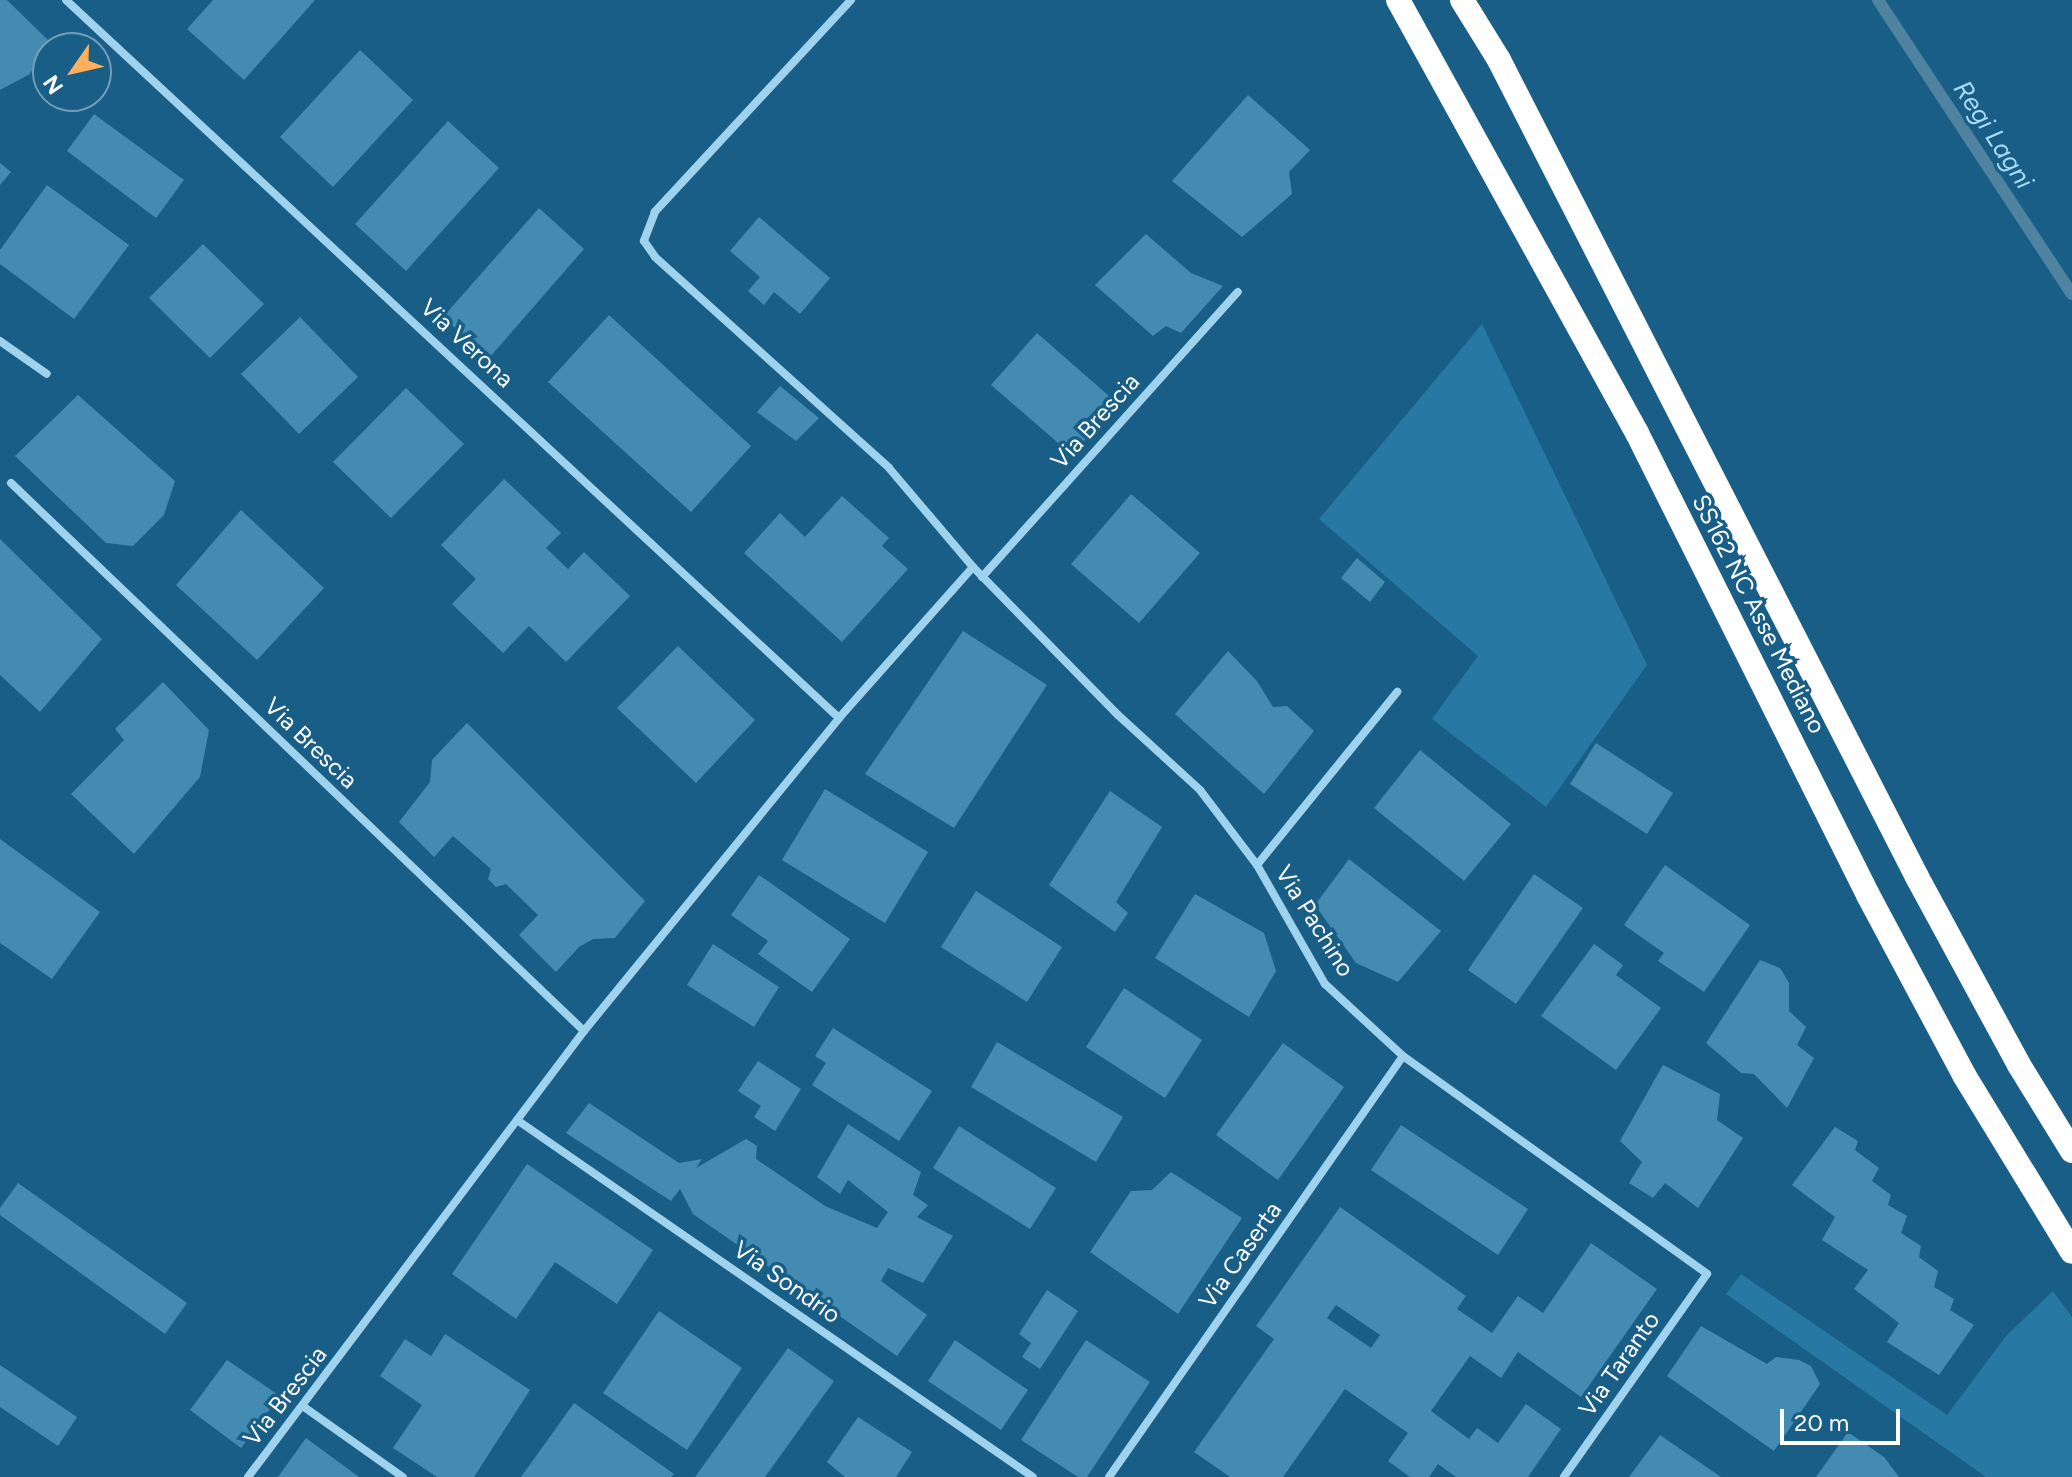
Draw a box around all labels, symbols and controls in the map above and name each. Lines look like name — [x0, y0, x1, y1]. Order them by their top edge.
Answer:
north arrow — [32, 32, 112, 112]
text: N — [37, 70, 69, 99]
water label: Regi Lagni — [1946, 75, 2040, 195]
street label: Via Verona — [414, 293, 520, 393]
street label: Via Brescia — [1045, 367, 1145, 475]
street label: SS162 NC Asse Mediano — [1686, 490, 1832, 738]
street label: Via Brescia — [258, 692, 364, 794]
street label: Via Pachino — [1270, 860, 1360, 982]
street label: Via Caserta — [1193, 1196, 1287, 1314]
street label: Via Sondrio — [728, 1235, 846, 1329]
street label: Via Taranto — [1572, 1306, 1666, 1422]
street label: Via Brescia — [237, 1341, 333, 1451]
scale bar — [1784, 1393, 1904, 1443]
text: 20 m — [1794, 1408, 1849, 1437]

